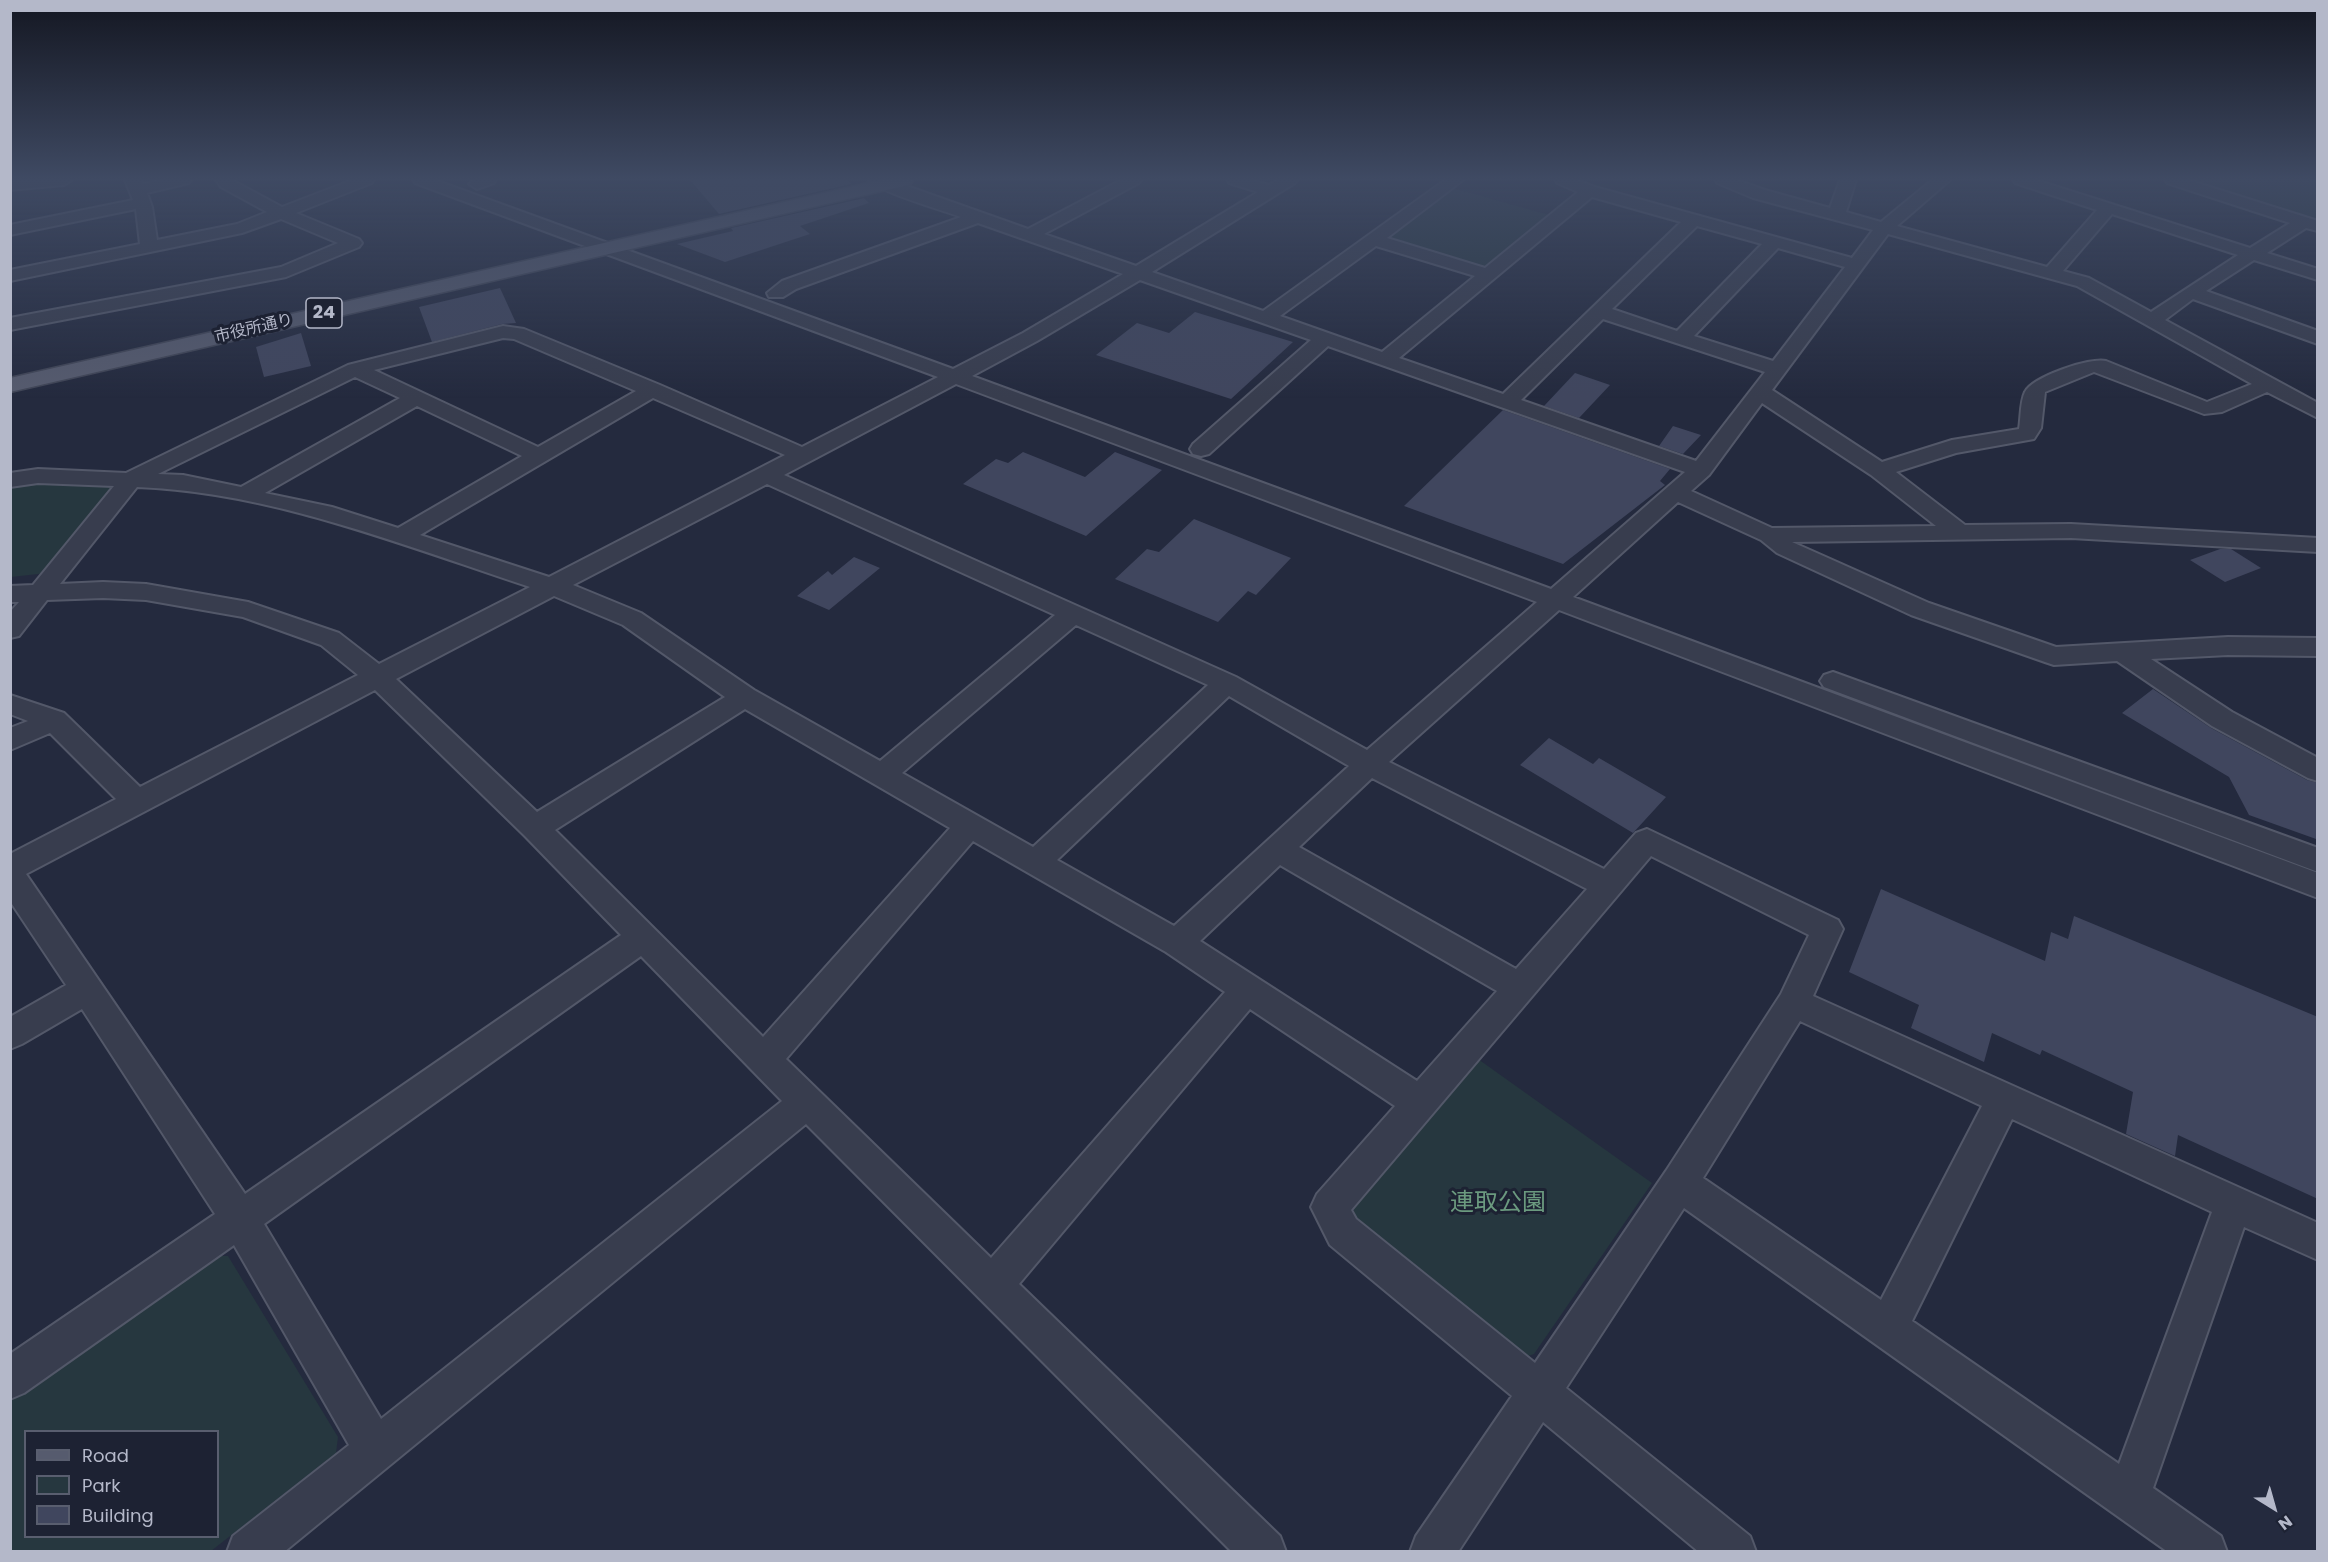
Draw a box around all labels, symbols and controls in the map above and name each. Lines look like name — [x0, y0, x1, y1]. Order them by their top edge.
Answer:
road number: 24 — [306, 298, 342, 328]
street label: 市役所通り — [213, 311, 295, 347]
park label: 連取公園 — [1450, 1190, 1546, 1218]
legend — [24, 1430, 219, 1538]
text: Road — [82, 1443, 129, 1468]
text: Park — [82, 1473, 121, 1498]
north arrow — [2244, 1478, 2304, 1538]
text: Building — [82, 1503, 154, 1528]
text: N — [2273, 1510, 2297, 1536]

